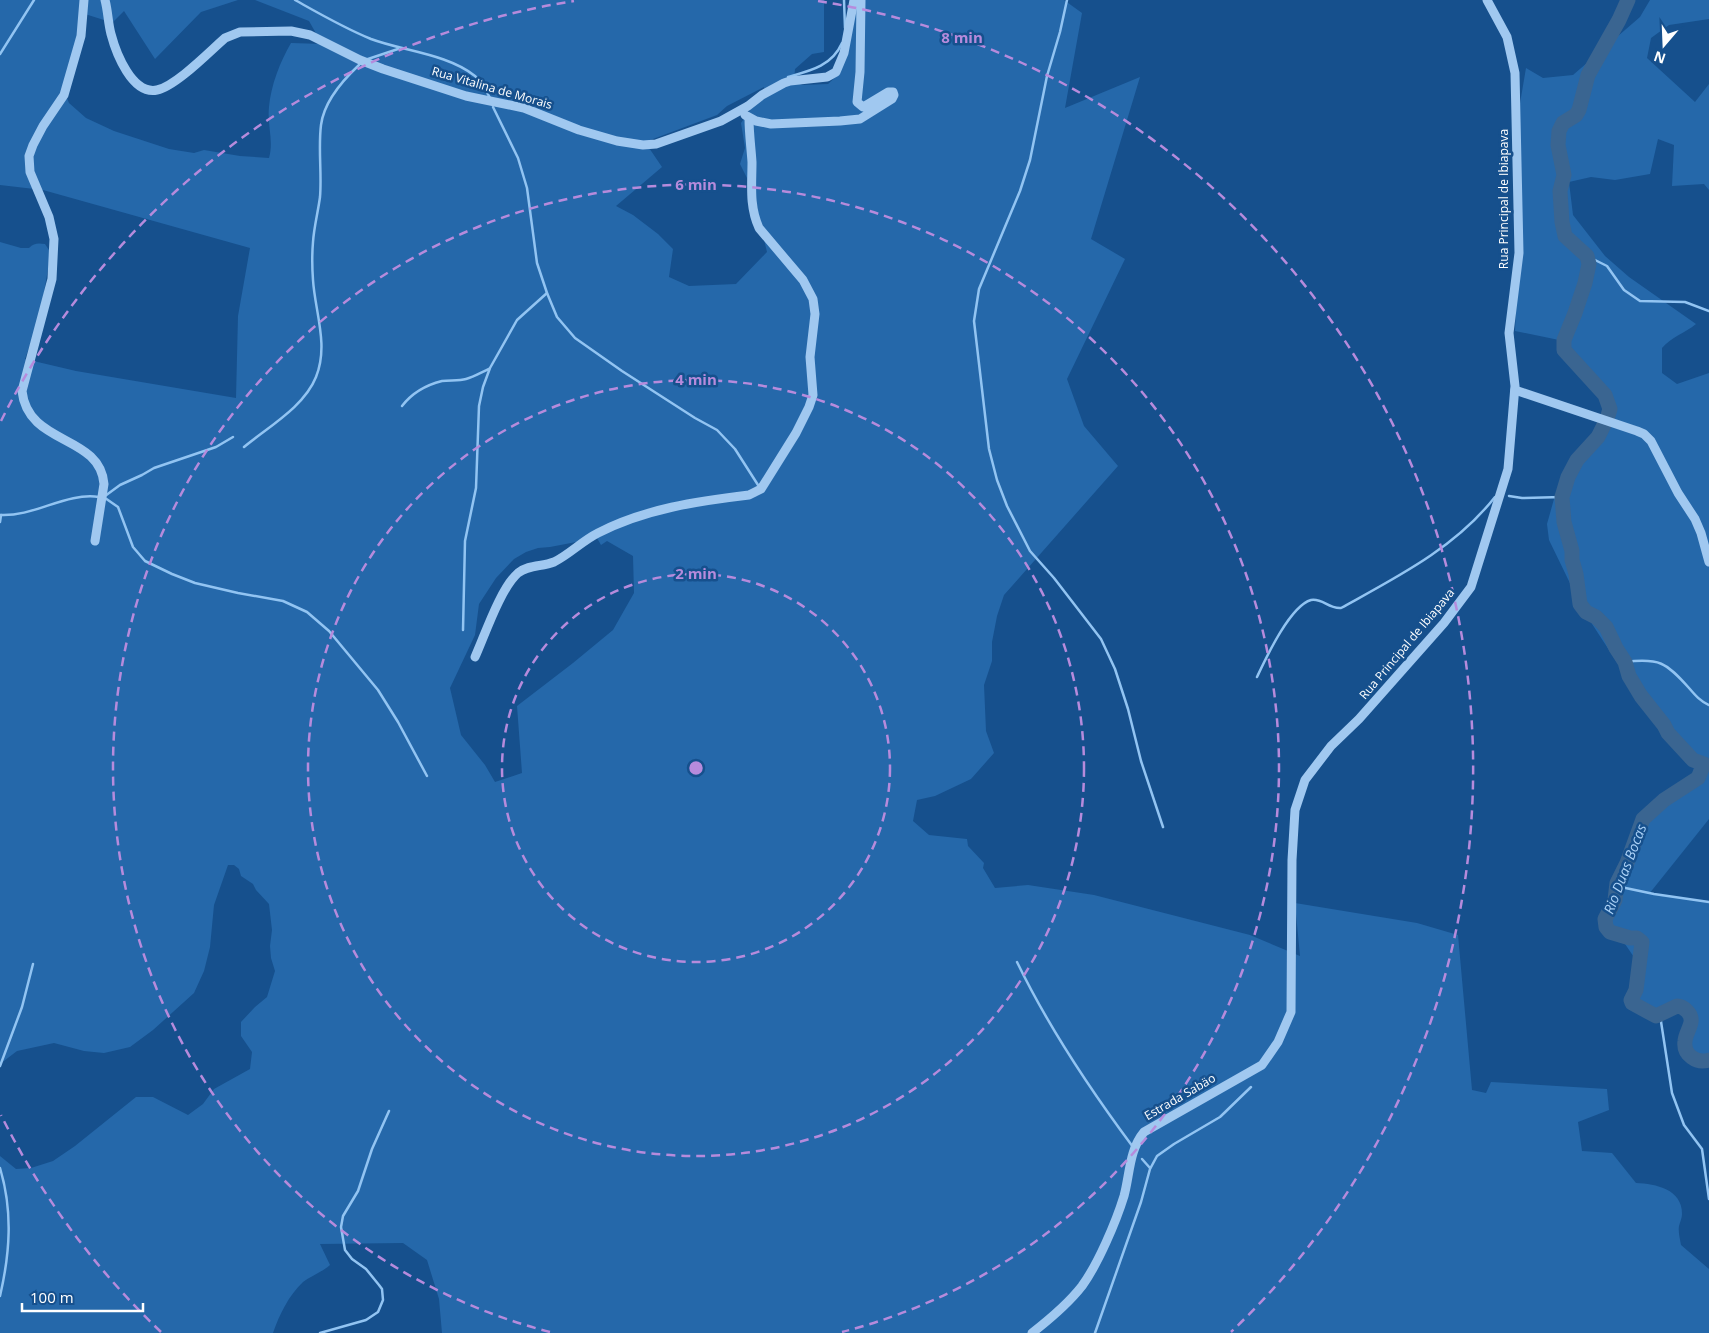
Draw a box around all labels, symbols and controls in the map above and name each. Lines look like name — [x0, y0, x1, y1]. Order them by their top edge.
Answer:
north arrow — [1639, 20, 1689, 70]
text: 8 min — [941, 27, 983, 47]
text: N — [1651, 47, 1668, 69]
street label: Rua Vitalina de Morais — [430, 62, 555, 113]
street label: Rua Principal de Ibiapava — [1495, 129, 1512, 269]
text: 6 min — [675, 174, 717, 194]
text: 4 min — [675, 369, 717, 389]
text: 2 min — [675, 563, 717, 583]
street label: Rua Principal de Ibiapava — [1355, 584, 1458, 703]
centre of rings — [687, 759, 705, 777]
water label: Rio Duas Bocas — [1599, 821, 1650, 916]
street label: Estrada Sabäo — [1141, 1069, 1219, 1124]
scale bar — [22, 1280, 144, 1312]
text: 100 m — [30, 1287, 74, 1307]

